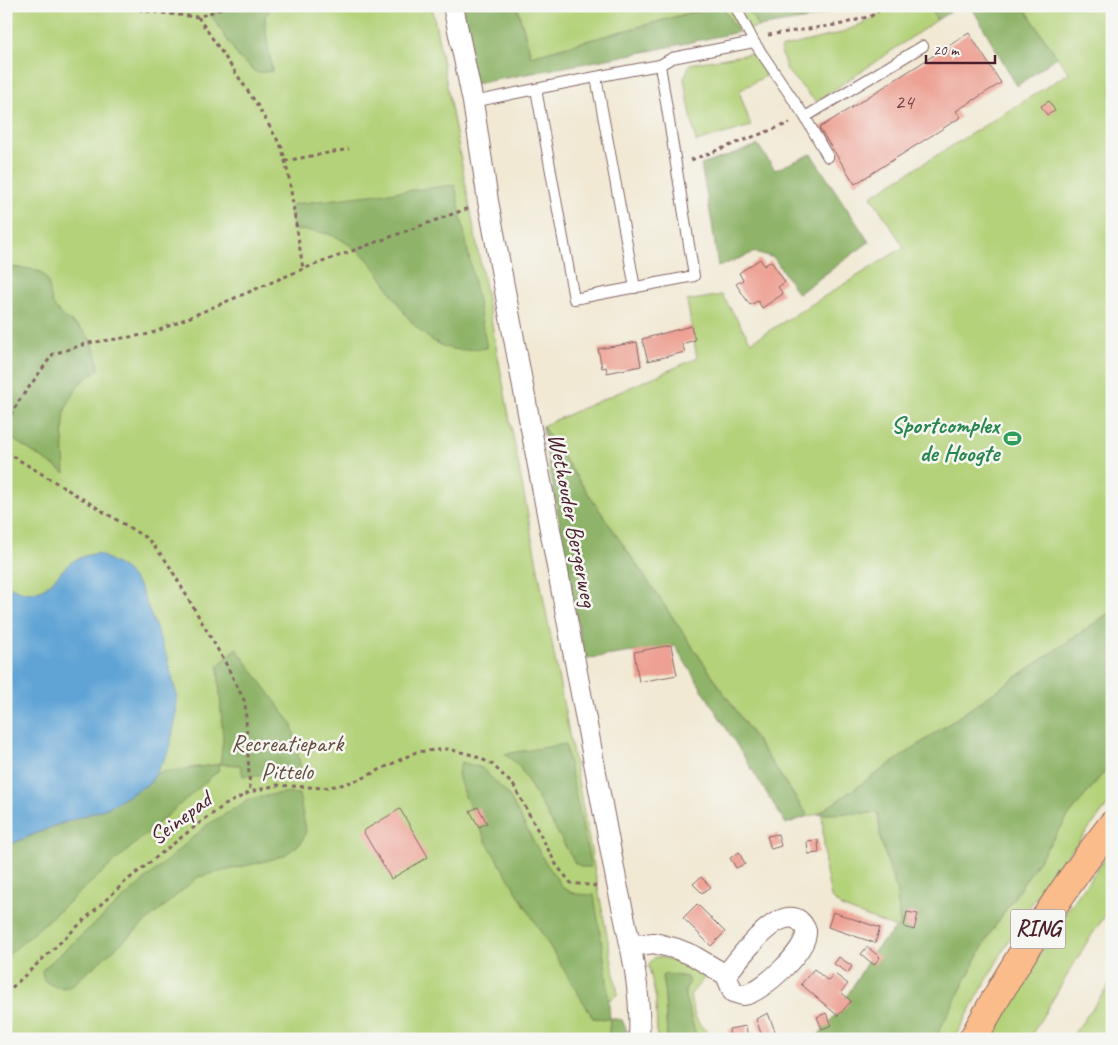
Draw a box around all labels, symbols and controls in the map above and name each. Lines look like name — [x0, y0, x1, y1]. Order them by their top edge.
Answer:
scale bar — [926, 32, 994, 64]
text: 20 m — [933, 41, 960, 60]
house number: 24 — [895, 89, 916, 115]
place label: Sportcomplex de Hoogte — [891, 410, 1002, 468]
sports icon: Sportcomplex de Hoogte — [1003, 429, 1023, 449]
street label: Wethouder Bergerweg — [542, 431, 605, 611]
park label: Recreatiepark Pittelo — [231, 728, 345, 786]
street label: Seinepad — [143, 782, 220, 851]
road number: RING — [1010, 910, 1066, 949]

